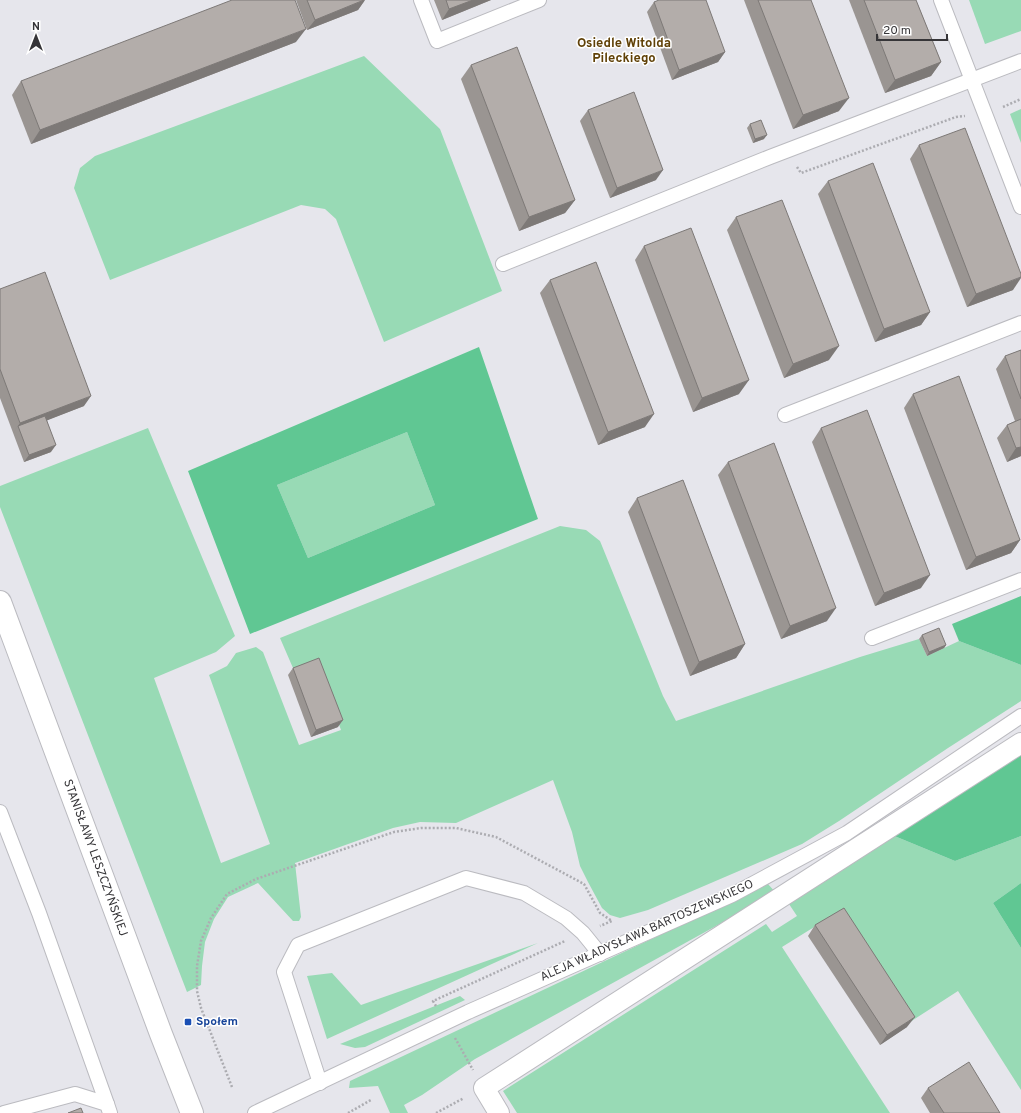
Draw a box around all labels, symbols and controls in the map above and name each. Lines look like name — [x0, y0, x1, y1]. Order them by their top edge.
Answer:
north arrow — [16, 16, 56, 56]
scale bar — [877, 16, 947, 42]
text: N — [32, 20, 40, 34]
text: 20 m — [883, 23, 911, 39]
district label: Osiedle Witolda Pileckiego — [577, 36, 671, 67]
street label: STANISŁAWY LESZCZYŃSKIEJ — [59, 777, 131, 939]
street label: ALEJA WŁADYSŁAWA BARTOSZEWSKIEGO — [538, 876, 756, 986]
place label: Społem — [196, 1014, 238, 1030]
marker: Społem — [183, 1017, 193, 1027]

